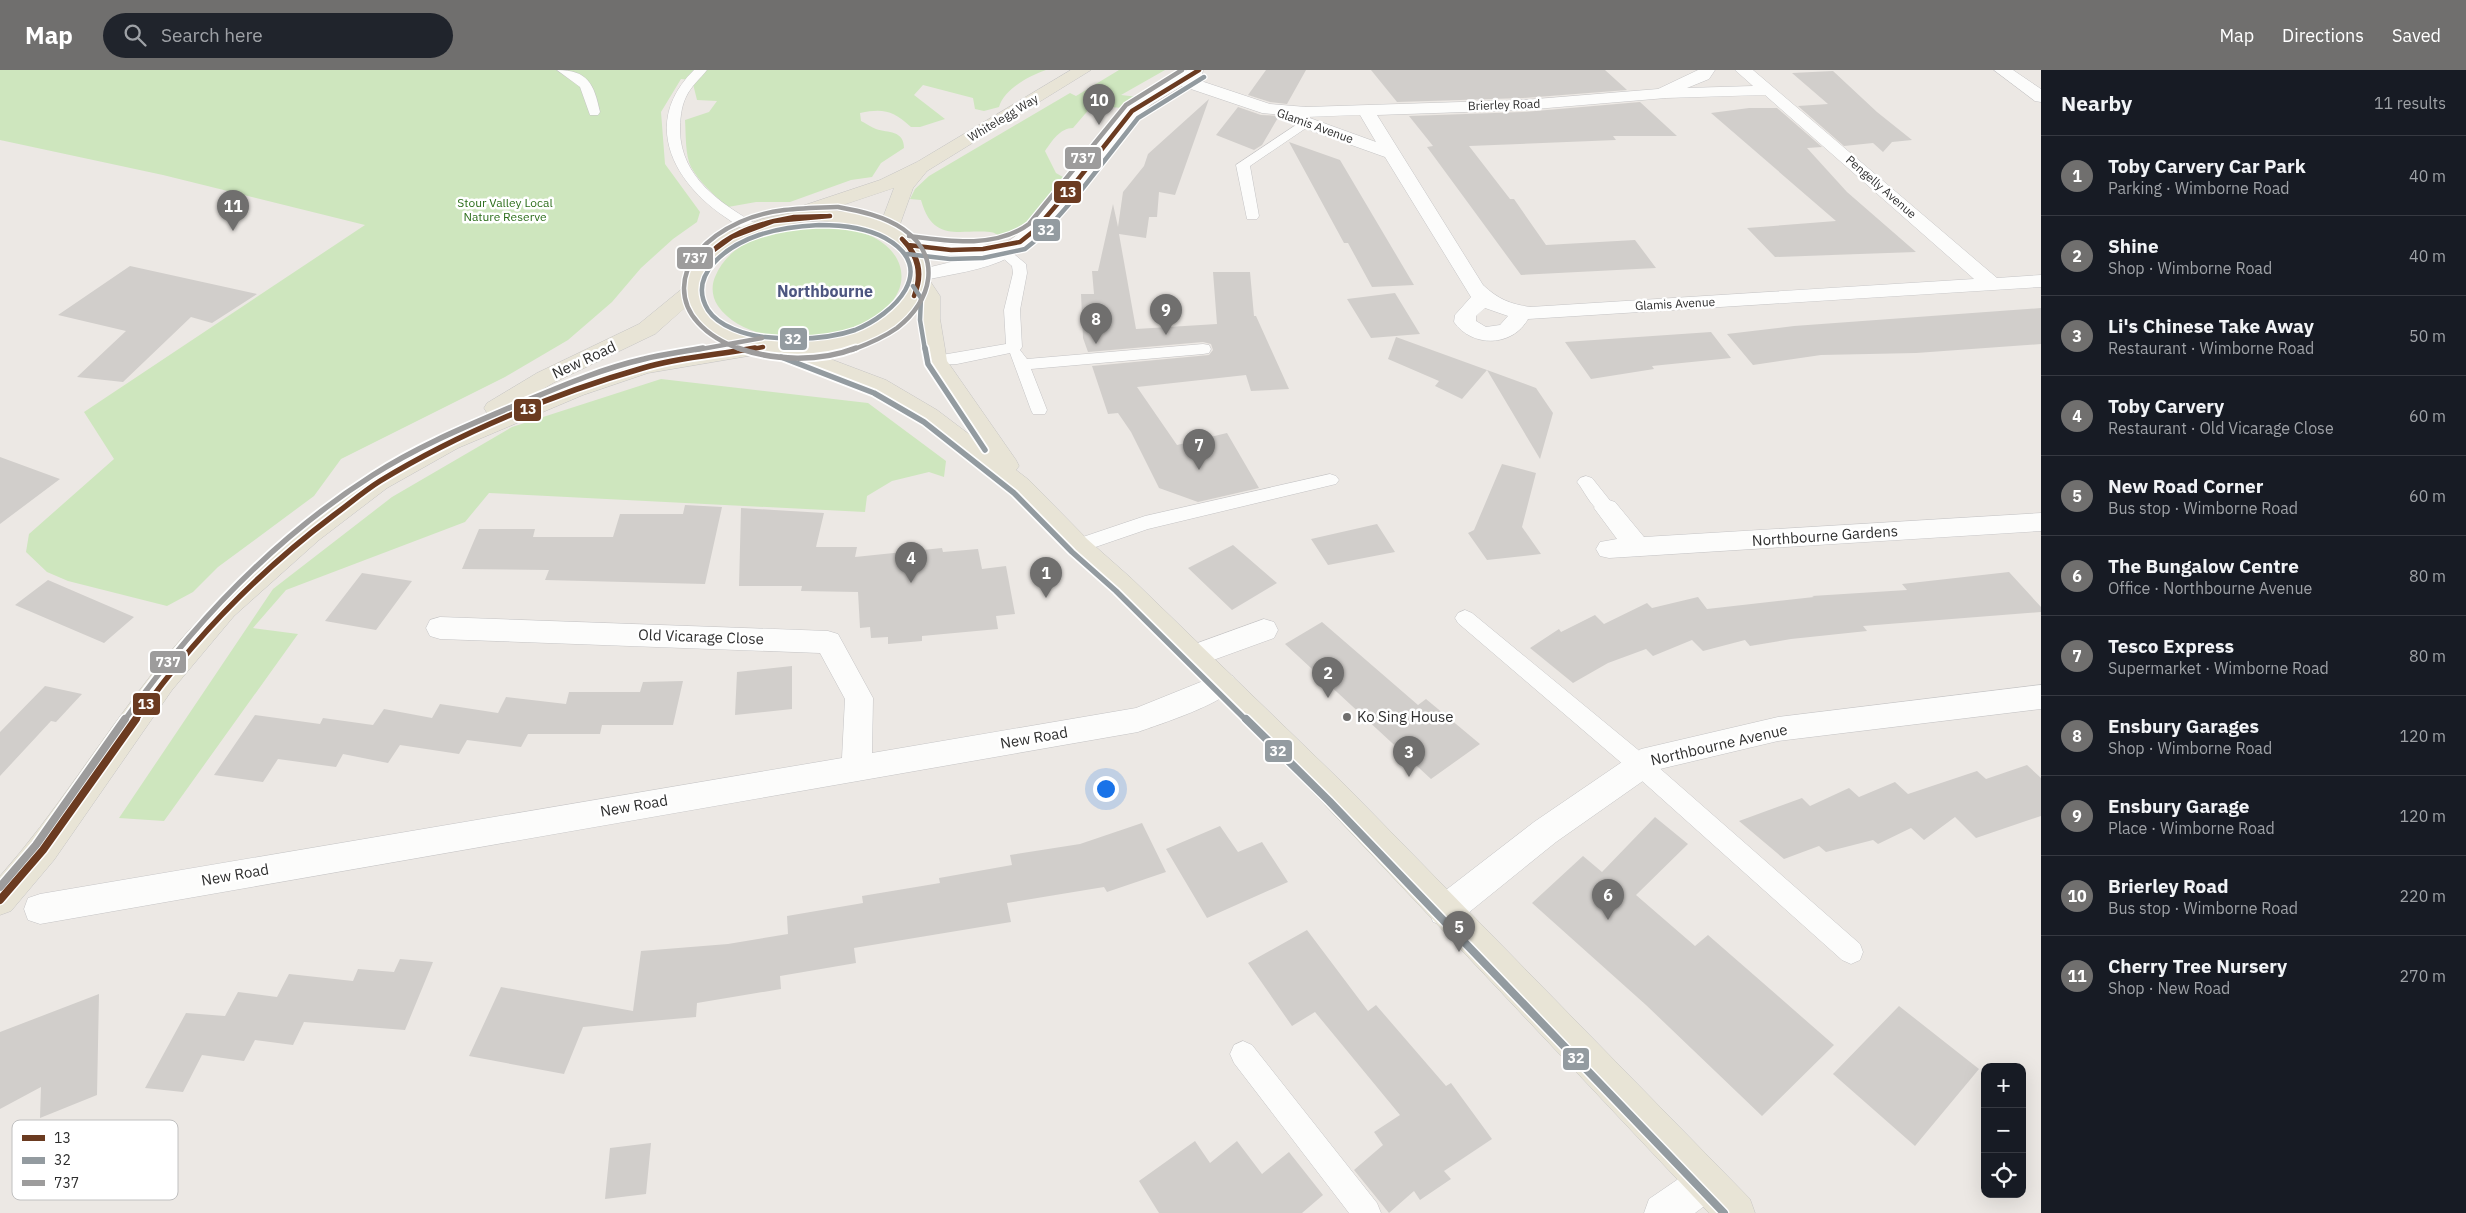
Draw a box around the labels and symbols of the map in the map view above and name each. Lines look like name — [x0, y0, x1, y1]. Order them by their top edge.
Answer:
pin: 10 — [1083, 84, 1115, 125]
street label: Whitelegg Way — [965, 91, 1041, 144]
street label: Brierley Road — [1468, 96, 1540, 113]
street label: Glamis Avenue — [1275, 105, 1356, 146]
line badge: 737 — [1064, 146, 1102, 170]
text: 737 — [1070, 149, 1096, 167]
street label: Pengelly Avenue — [1843, 152, 1920, 222]
line badge: 13 — [1053, 180, 1082, 204]
text: 13 — [1060, 183, 1076, 201]
pin: 11 — [217, 190, 249, 231]
park label: Stour Valley Local Nature Reserve — [457, 195, 553, 224]
line badge: 32 — [1032, 218, 1061, 242]
text: 32 — [1038, 221, 1054, 239]
line badge: 737 — [676, 246, 714, 270]
text: 737 — [682, 249, 708, 267]
district label: Northbourne — [777, 281, 873, 301]
pin: 9 — [1150, 294, 1182, 335]
street label: Glamis Avenue — [1635, 294, 1716, 313]
pin: 8 — [1080, 303, 1112, 344]
line badge: 32 — [779, 327, 808, 351]
text: 32 — [785, 330, 801, 348]
street label: New Road — [549, 337, 619, 383]
line badge: 13 — [513, 398, 542, 422]
text: 13 — [520, 400, 536, 418]
pin: 7 — [1183, 429, 1215, 470]
street label: Northbourne Gardens — [1751, 521, 1899, 550]
pin: 4 — [895, 542, 927, 583]
pin: 1 — [1030, 557, 1062, 598]
street label: Old Vicarage Close — [638, 625, 764, 648]
line badge: 737 — [149, 650, 187, 674]
text: 737 — [155, 653, 181, 671]
pin: 2 — [1312, 657, 1344, 698]
line badge: 13 — [132, 692, 161, 716]
text: 13 — [138, 695, 154, 713]
place label: Ko Sing House — [1357, 707, 1454, 726]
marker: Ko Sing House — [1341, 711, 1353, 723]
street label: Northbourne Avenue — [1649, 720, 1789, 770]
street label: New Road — [999, 722, 1069, 753]
pin: 3 — [1393, 736, 1425, 777]
line badge: 32 — [1264, 739, 1293, 763]
text: 32 — [1270, 742, 1286, 760]
your location — [1093, 776, 1119, 802]
street label: New Road — [599, 790, 669, 821]
street label: New Road — [200, 859, 270, 890]
pin: 6 — [1592, 879, 1624, 920]
pin: 5 — [1443, 911, 1475, 952]
line badge: 32 — [1562, 1047, 1590, 1071]
text: 32 — [1568, 1049, 1584, 1067]
legend — [12, 1120, 178, 1200]
text: 13 — [54, 1129, 71, 1147]
text: 32 — [54, 1151, 71, 1169]
text: 737 — [54, 1174, 79, 1192]

